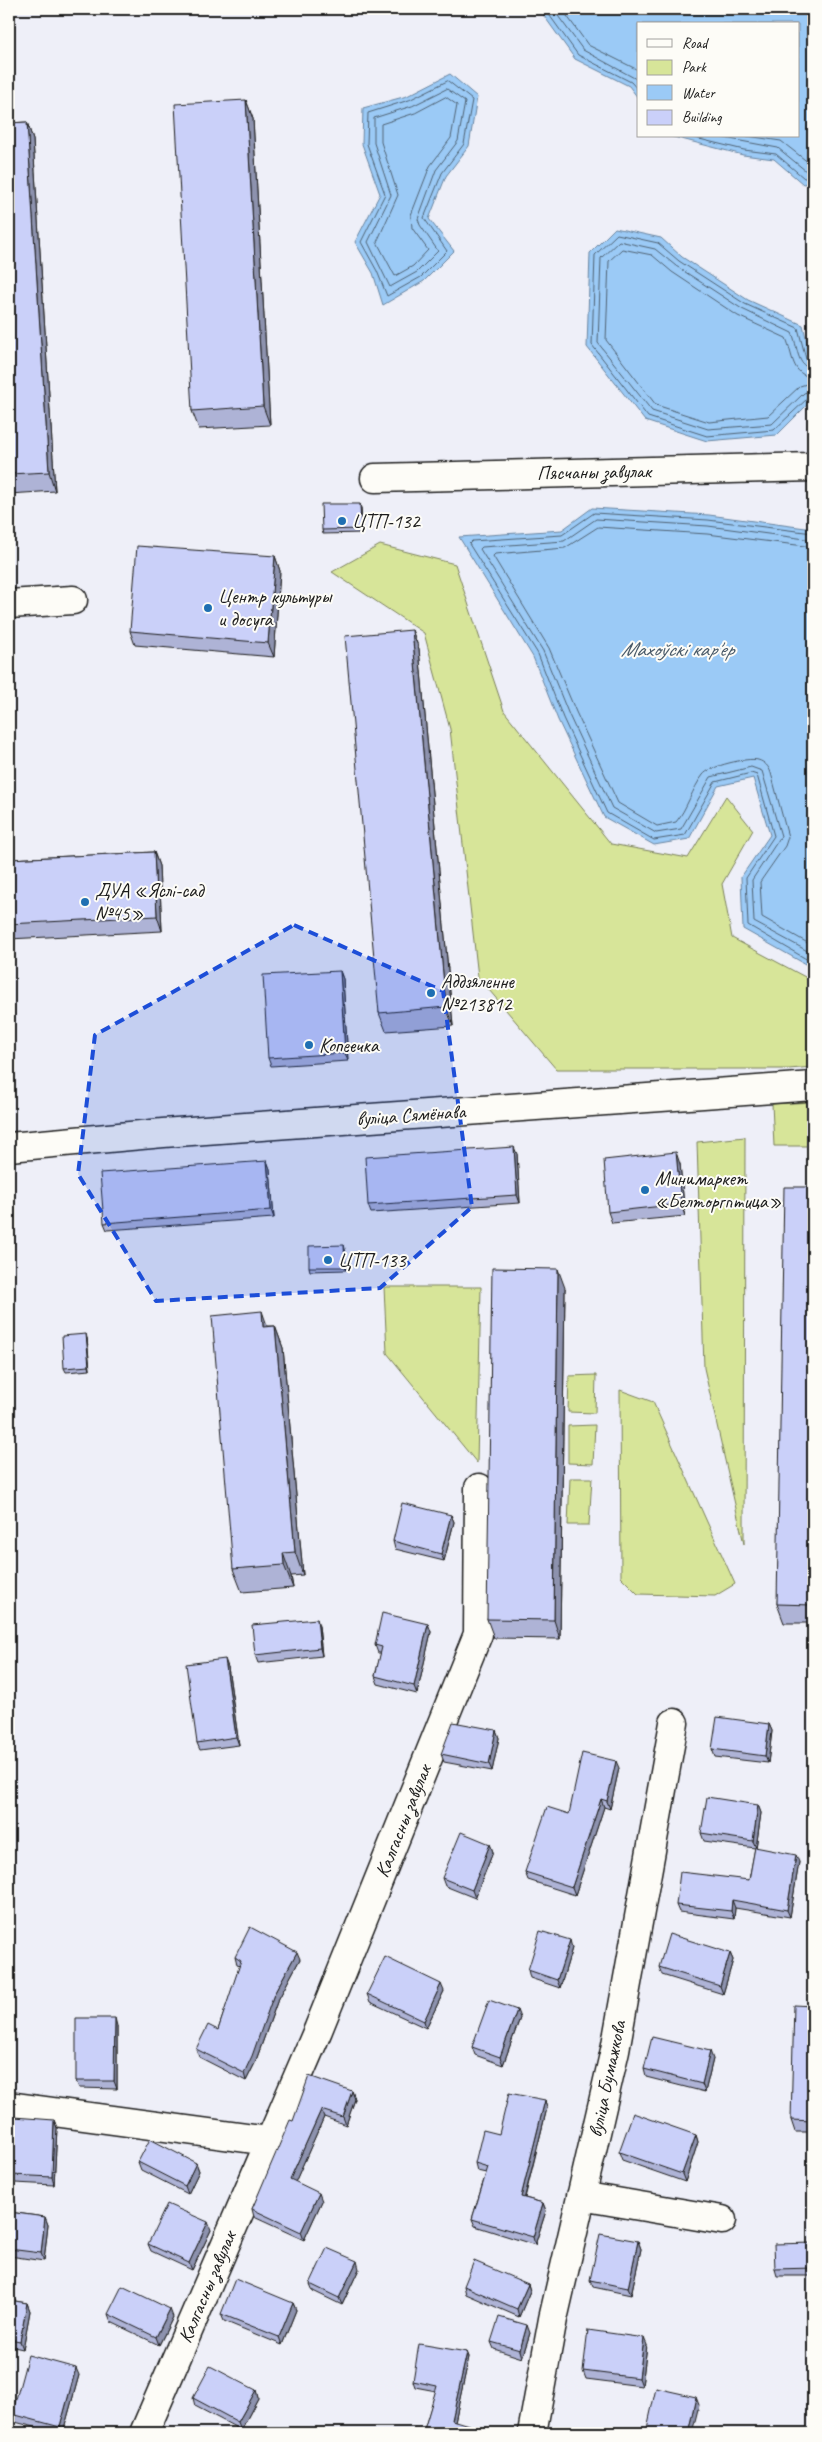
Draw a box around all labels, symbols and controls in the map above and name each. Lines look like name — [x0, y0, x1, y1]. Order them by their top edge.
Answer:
legend — [637, 22, 800, 138]
text: Road — [682, 34, 709, 53]
text: Park — [682, 58, 707, 77]
text: Water — [682, 84, 716, 103]
text: Building — [682, 108, 722, 127]
street label: Пясчаны завулак — [537, 458, 653, 486]
place label: ЦТП-132 — [352, 509, 422, 534]
marker: ЦТП-132 — [336, 515, 348, 527]
place label: Центр культуры и досуга — [218, 584, 333, 632]
marker: Центр культуры и досуга — [202, 602, 214, 614]
water label: Махоўскі кар'ер — [621, 636, 736, 662]
place label: ДУА «Яслі-сад №45» — [95, 878, 205, 926]
marker: ДУА «Яслі-сад №45» — [79, 896, 91, 908]
place label: Аддзяленне №213812 — [441, 969, 515, 1017]
marker: Аддзяленне №213812 — [425, 987, 437, 999]
place label: Копеечка — [319, 1033, 380, 1058]
marker: Копеечка — [303, 1039, 315, 1051]
street label: вуліца Сямёнава — [356, 1099, 468, 1131]
place label: Минимаркет «Белторгптица» — [655, 1166, 782, 1214]
marker: Минимаркет «Белторгптица» — [639, 1184, 651, 1196]
place label: ЦТП-133 — [338, 1248, 408, 1273]
marker: ЦТП-133 — [322, 1254, 334, 1266]
street label: Калгасны завулак — [369, 1760, 438, 1881]
street label: вуліца Бумажкова — [582, 2017, 632, 2139]
street label: Калгасны завулак — [172, 2226, 243, 2347]

